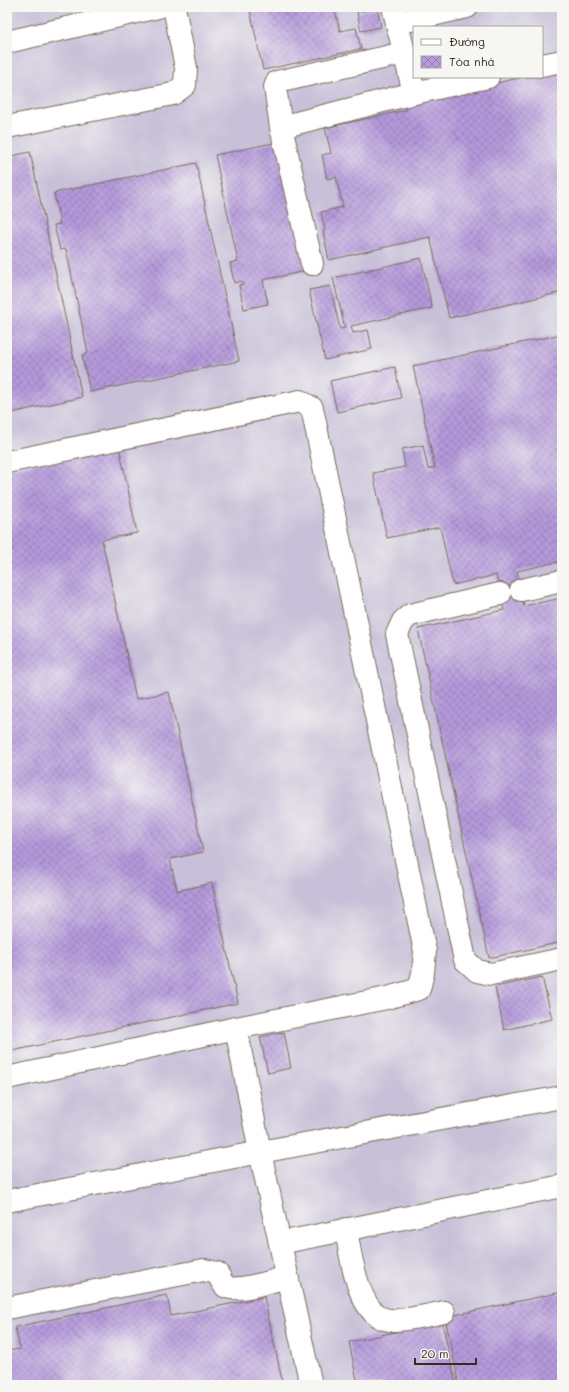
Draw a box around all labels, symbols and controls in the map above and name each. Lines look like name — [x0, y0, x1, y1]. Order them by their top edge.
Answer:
legend — [413, 26, 543, 78]
text: Đường — [449, 33, 485, 49]
text: Tòa nhà — [449, 53, 495, 69]
scale bar — [415, 1340, 476, 1366]
text: 20 m — [421, 1345, 449, 1361]

